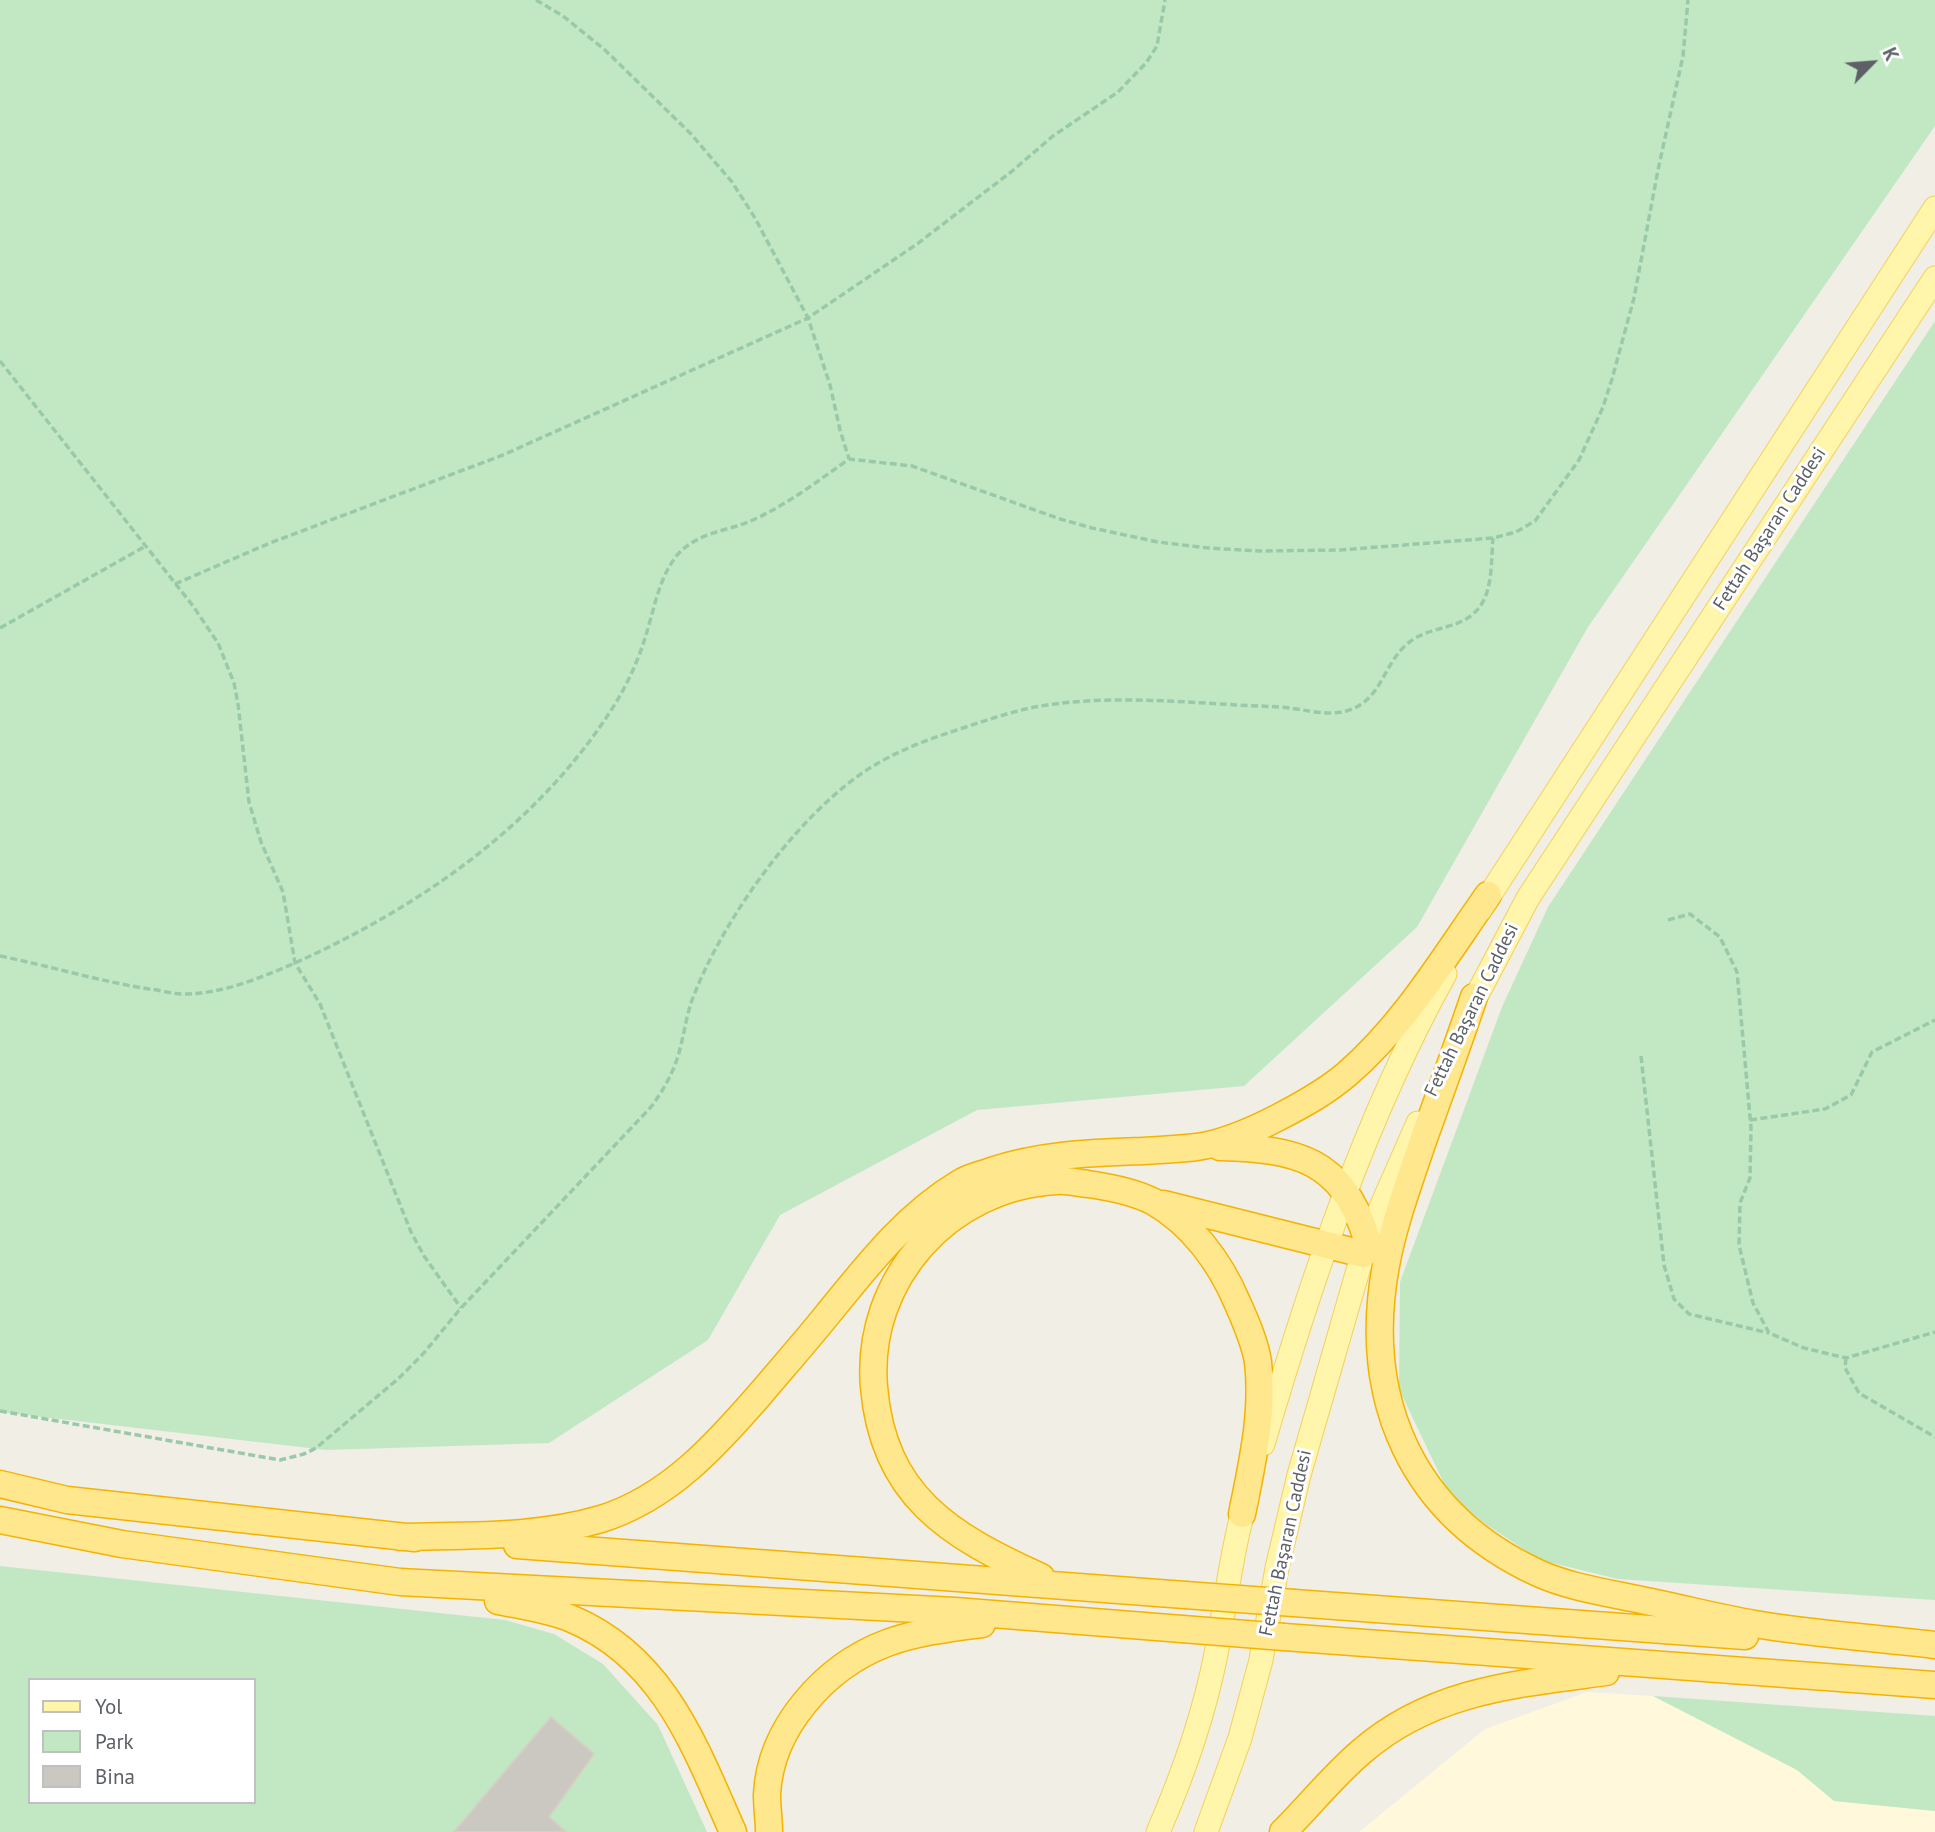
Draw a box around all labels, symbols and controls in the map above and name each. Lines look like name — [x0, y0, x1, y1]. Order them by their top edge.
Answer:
north arrow — [1837, 28, 1907, 98]
text: K — [1878, 44, 1904, 65]
street label: Fettah Başaran Caddesi — [1709, 443, 1831, 615]
street label: Fettah Başaran Caddesi — [1420, 920, 1524, 1100]
street label: Fettah Başaran Caddesi — [1255, 1448, 1317, 1638]
legend — [28, 1678, 256, 1804]
text: Yol — [95, 1693, 122, 1720]
text: Park — [95, 1728, 134, 1755]
text: Bina — [95, 1763, 135, 1790]

